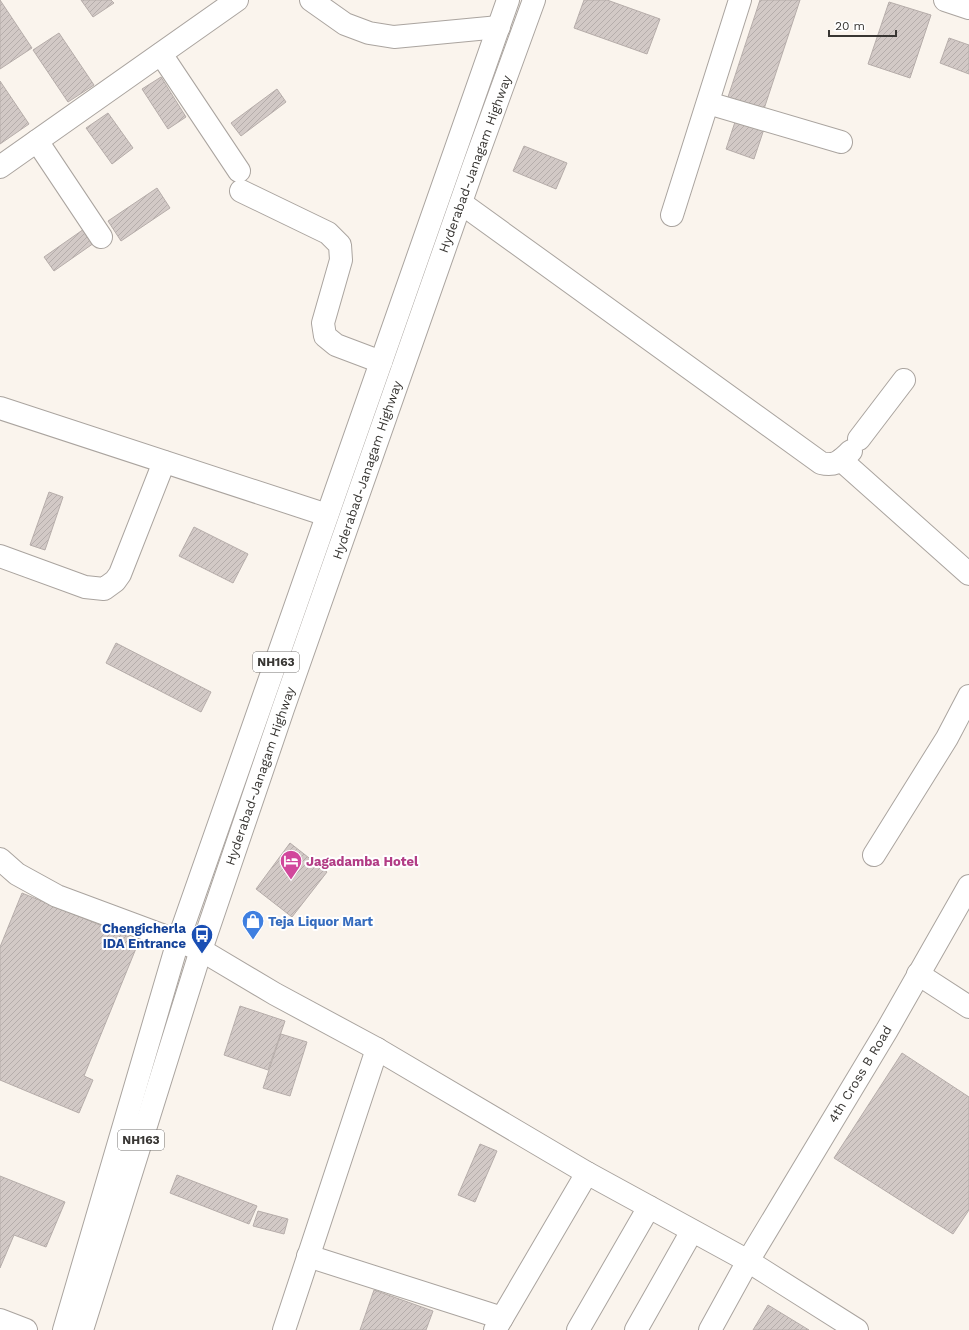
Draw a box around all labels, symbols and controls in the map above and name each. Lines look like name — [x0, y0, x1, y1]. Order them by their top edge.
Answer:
scale bar — [829, 12, 896, 38]
text: 20 m — [835, 19, 865, 33]
street label: Hyderabad-Janagam Highway — [436, 73, 514, 255]
street label: Hyderabad-Janagam Highway — [329, 378, 405, 561]
road number: NH163 — [253, 652, 299, 672]
street label: Hyderabad-Janagam Highway — [222, 684, 298, 867]
hotel icon: Jagadamba Hotel — [278, 848, 304, 881]
place label: Jagadamba Hotel — [306, 854, 419, 869]
shop icon: Teja Liquor Mart — [240, 908, 266, 941]
place label: Teja Liquor Mart — [268, 914, 373, 929]
place label: Chengicherla IDA Entrance — [102, 921, 186, 951]
bus stop icon: Chengicherla IDA Entrance — [189, 922, 215, 955]
street label: 4th Cross B Road — [825, 1023, 895, 1125]
road number: NH163 — [118, 1130, 164, 1150]

